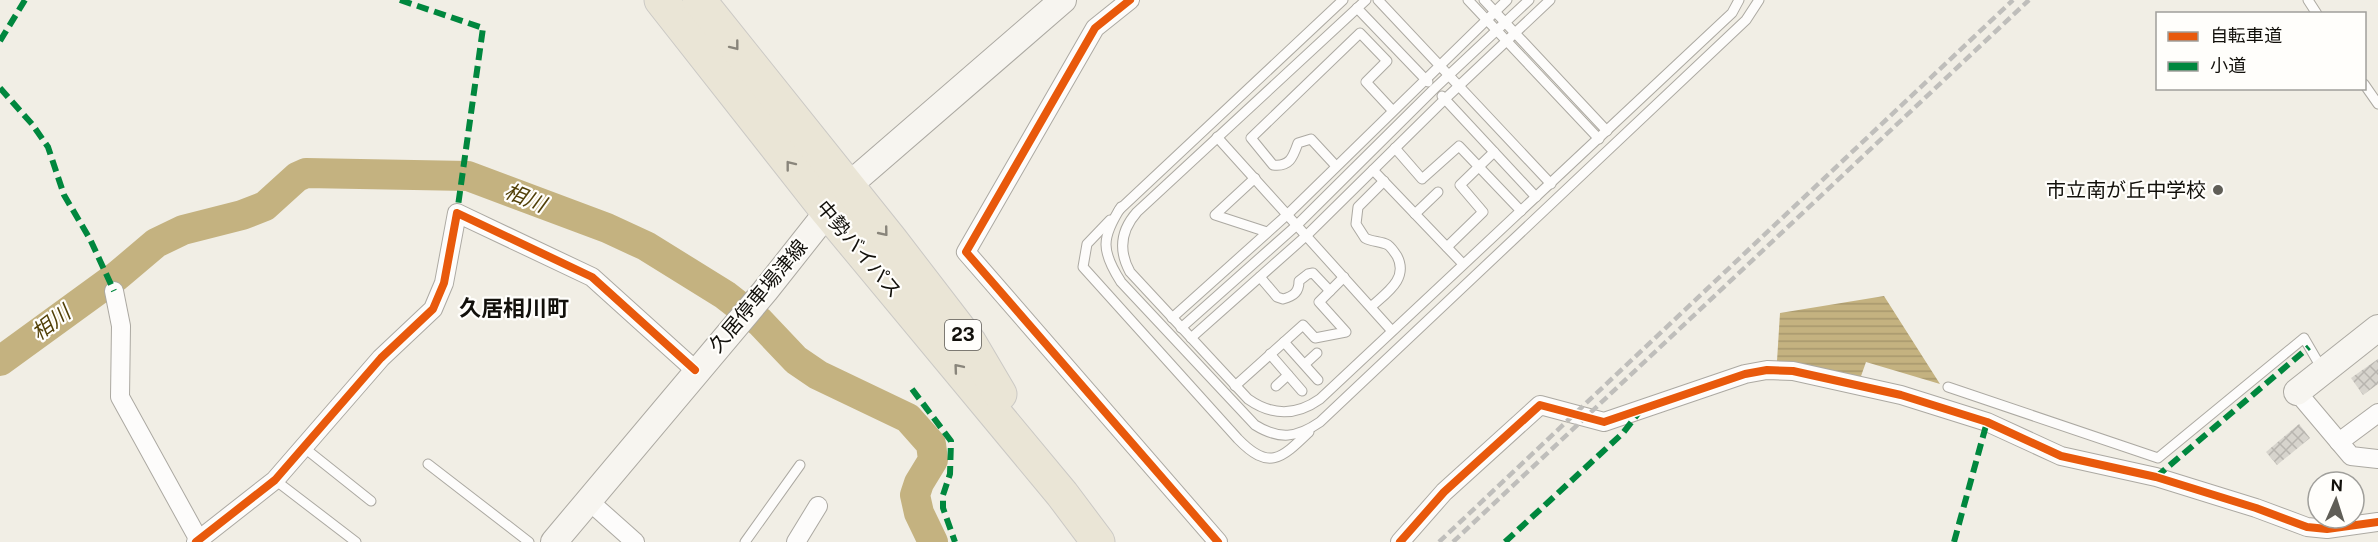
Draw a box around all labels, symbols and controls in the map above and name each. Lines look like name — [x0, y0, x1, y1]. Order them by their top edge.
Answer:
legend — [2156, 12, 2366, 90]
text: 自転車道 — [2210, 25, 2282, 46]
one-way arrow — [728, 39, 739, 50]
text: 小道 — [2210, 55, 2246, 76]
one-way arrow — [787, 161, 798, 172]
water label: 相川 — [501, 178, 551, 218]
place label: 市立南が丘中学校 — [2046, 178, 2206, 202]
marker: 市立南が丘中学校 — [2211, 183, 2225, 197]
street label: 中勢バイパス — [811, 195, 907, 303]
one-way arrow — [877, 225, 888, 236]
street label: 久居停車場津線 — [704, 235, 812, 357]
district label: 久居相川町 — [459, 295, 569, 321]
water label: 相川 — [26, 299, 77, 345]
road number: 23 — [945, 320, 981, 350]
one-way arrow — [954, 364, 965, 375]
north arrow — [2306, 470, 2366, 530]
text: N — [2330, 476, 2344, 495]

